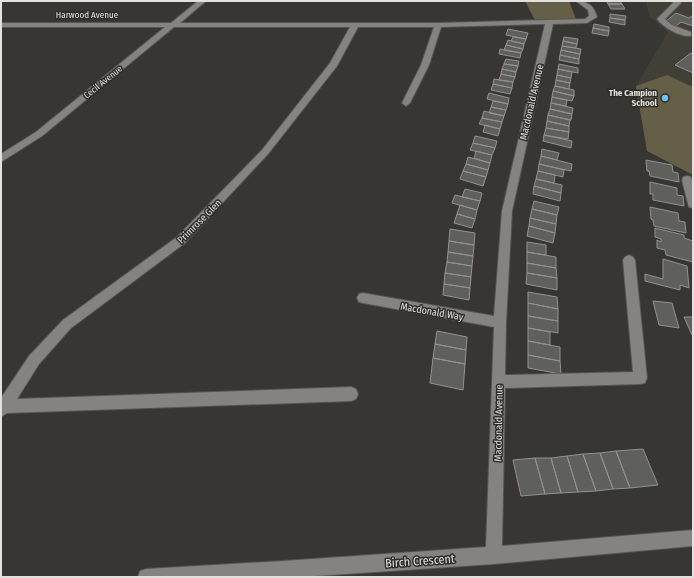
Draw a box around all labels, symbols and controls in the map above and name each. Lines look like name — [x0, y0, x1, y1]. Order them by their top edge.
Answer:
street label: Harwood Avenue — [56, 10, 119, 20]
street label: Cecil Avenue — [82, 63, 125, 101]
street label: Macdonald Avenue — [517, 63, 547, 141]
place label: The Campion School — [609, 88, 658, 108]
marker: The Campion School — [660, 93, 670, 103]
street label: Primrose Glen — [175, 197, 224, 246]
street label: Macdonald Way — [400, 301, 465, 323]
street label: Macdonald Avenue — [492, 384, 506, 462]
street label: Birch Crescent — [385, 552, 455, 570]

